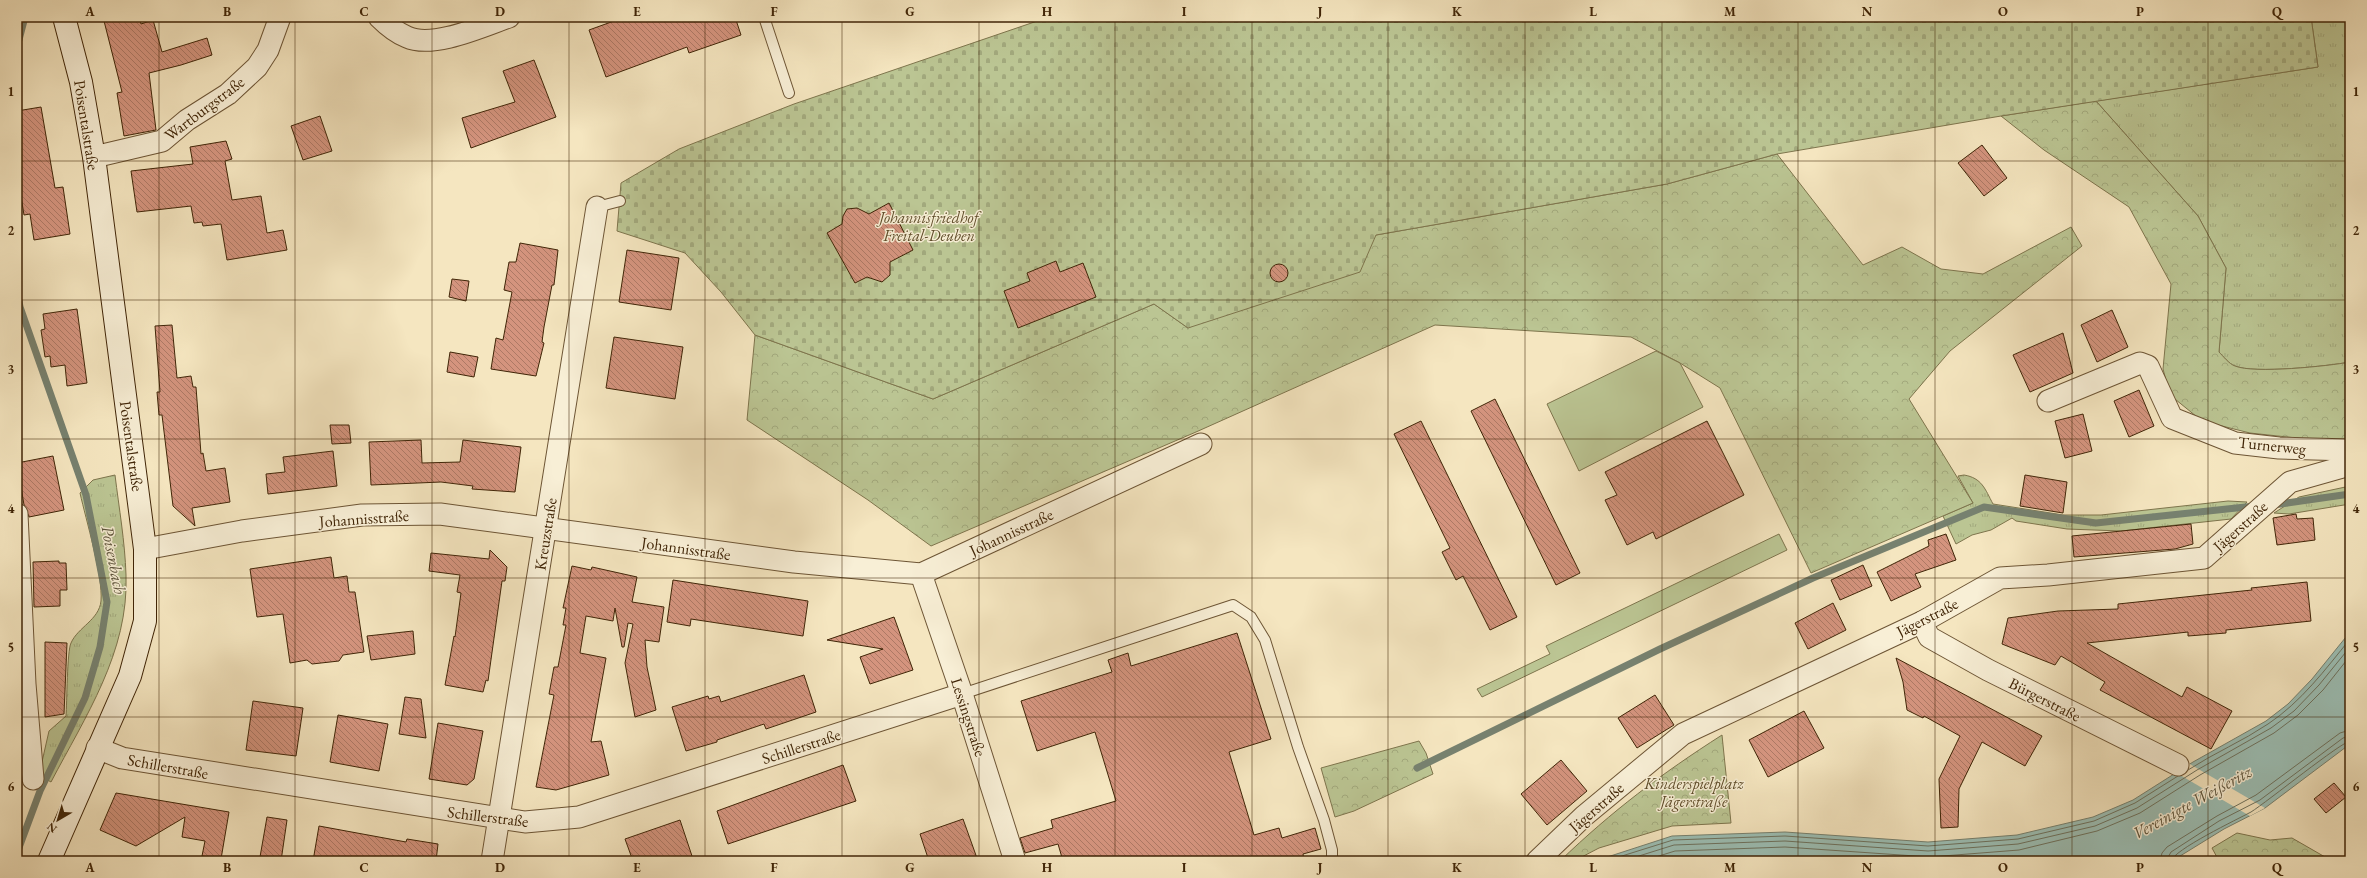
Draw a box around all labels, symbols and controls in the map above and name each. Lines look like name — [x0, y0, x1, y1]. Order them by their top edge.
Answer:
text: A — [84, 3, 95, 20]
text: B — [223, 3, 231, 20]
text: C — [359, 3, 369, 20]
text: D — [495, 3, 505, 20]
text: E — [633, 3, 641, 20]
text: F — [770, 3, 778, 20]
text: G — [905, 3, 915, 20]
text: H — [1042, 3, 1053, 20]
text: I — [1182, 3, 1187, 20]
text: J — [1316, 3, 1323, 20]
text: K — [1452, 3, 1463, 20]
text: L — [1589, 3, 1597, 20]
text: M — [1724, 3, 1736, 20]
text: N — [1862, 3, 1873, 20]
text: O — [1998, 3, 2008, 20]
text: P — [2136, 3, 2144, 20]
text: Q — [2272, 3, 2284, 20]
street label: Wartburgstraße — [160, 71, 249, 145]
street label: Poisentalstraße — [69, 78, 104, 172]
text: 1 — [8, 83, 15, 100]
text: 1 — [2353, 83, 2360, 100]
park label: Johannisfriedhof Freital-Deuben — [876, 207, 983, 246]
text: 2 — [8, 222, 15, 239]
text: 2 — [2353, 222, 2360, 239]
text: 3 — [8, 361, 15, 378]
text: 3 — [2353, 361, 2360, 378]
street label: Poisentalstraße — [115, 399, 148, 493]
street label: Turnerweg — [2237, 431, 2308, 460]
street label: Kreuzstraße — [529, 496, 562, 572]
street label: Jägerstraße — [2207, 496, 2272, 558]
text: 4 — [8, 500, 15, 517]
text: 4 — [2353, 500, 2360, 517]
street label: Johannisstraße — [964, 504, 1056, 562]
street label: Johannisstraße — [316, 505, 410, 532]
water label: Poisenbach — [97, 524, 132, 597]
street label: Johannisstraße — [638, 532, 732, 565]
street label: Jägerstraße — [1891, 593, 1962, 643]
text: 5 — [8, 639, 14, 656]
text: 5 — [2353, 639, 2359, 656]
street label: Bürgerstraße — [2005, 672, 2084, 726]
street label: Lessingstraße — [946, 675, 991, 759]
street label: Schillerstraße — [759, 724, 843, 769]
street label: Schillerstraße — [126, 749, 210, 784]
water label: Vereinigte Weißeritz — [2129, 760, 2255, 844]
park label: Kinderspielplatz Jägerstraße — [1643, 773, 1744, 812]
text: 6 — [8, 778, 15, 795]
street label: Jägerstraße — [1563, 778, 1628, 838]
text: 6 — [2353, 778, 2360, 795]
north arrow — [38, 800, 78, 840]
street label: Schillerstraße — [446, 801, 530, 832]
text: N — [44, 820, 60, 836]
text: A — [84, 859, 95, 876]
text: B — [223, 859, 231, 876]
text: C — [359, 859, 369, 876]
text: D — [495, 859, 505, 876]
text: E — [633, 859, 641, 876]
text: F — [770, 859, 778, 876]
text: G — [905, 859, 915, 876]
text: H — [1042, 859, 1053, 876]
text: I — [1182, 859, 1187, 876]
text: J — [1316, 859, 1323, 876]
text: K — [1452, 859, 1463, 876]
text: L — [1589, 859, 1597, 876]
text: M — [1724, 859, 1736, 876]
text: N — [1862, 859, 1873, 876]
text: O — [1998, 859, 2008, 876]
text: P — [2136, 859, 2144, 876]
text: Q — [2272, 859, 2284, 876]

